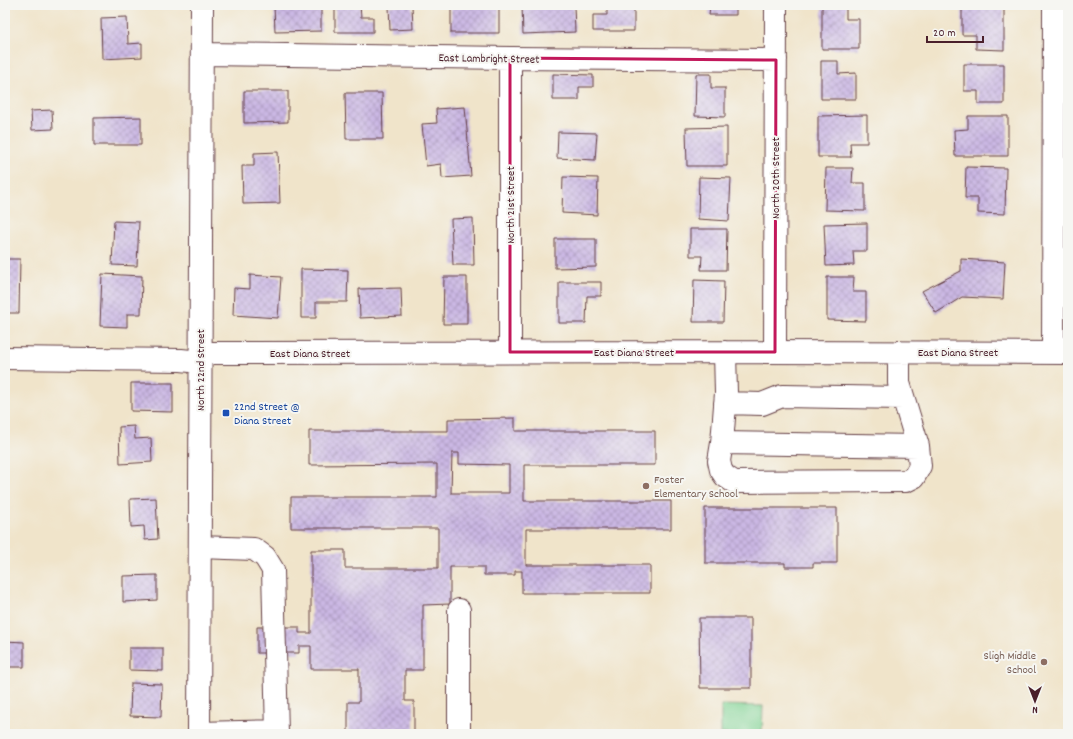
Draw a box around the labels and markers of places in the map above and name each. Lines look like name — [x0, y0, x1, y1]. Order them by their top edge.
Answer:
place label: 22nd Street @ Diana Street — [234, 399, 300, 430]
marker: 22nd Street @ Diana Street — [221, 408, 231, 418]
place label: Foster Elementary School — [654, 472, 738, 503]
marker: Foster Elementary School — [641, 481, 651, 491]
place label: Sligh Middle School — [984, 648, 1036, 679]
marker: Sligh Middle School — [1039, 657, 1049, 667]

